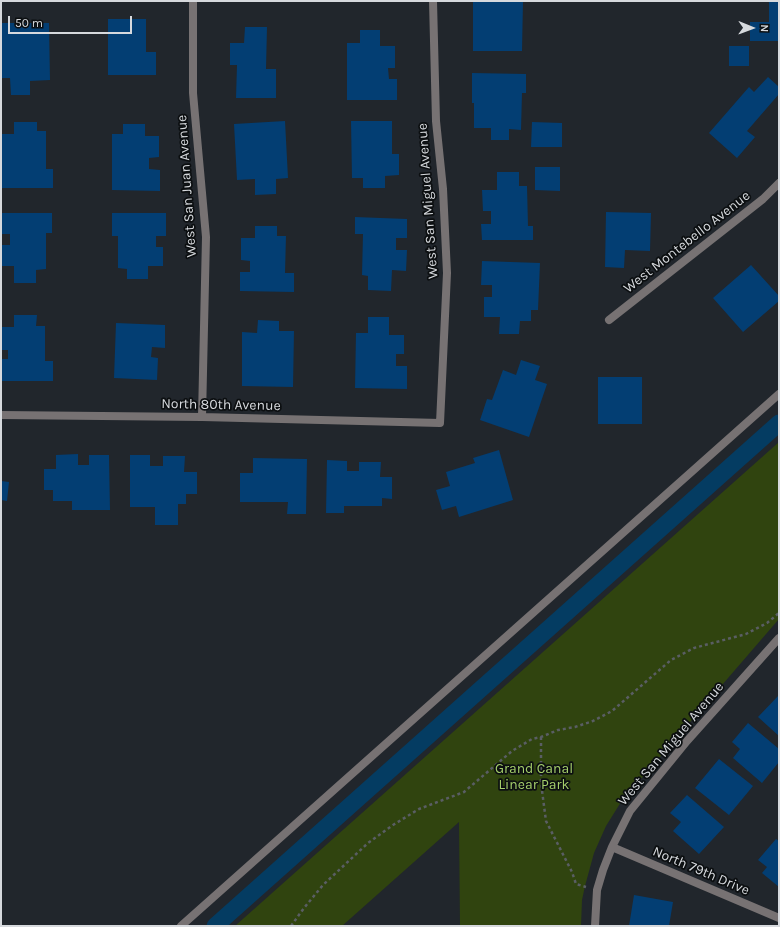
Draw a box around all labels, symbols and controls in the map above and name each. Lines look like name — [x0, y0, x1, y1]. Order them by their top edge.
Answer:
scale bar — [10, 8, 134, 34]
north arrow — [732, 8, 772, 48]
text: 50 m — [15, 16, 43, 30]
text: N — [758, 24, 771, 32]
street label: West San Juan Avenue — [174, 114, 200, 258]
street label: West San Miguel Avenue — [414, 123, 442, 279]
street label: West Montebello Avenue — [620, 187, 754, 297]
street label: North 80th Avenue — [161, 396, 281, 414]
street label: West San Miguel Avenue — [614, 679, 728, 809]
park label: Grand Canal Linear Park — [495, 761, 573, 794]
street label: North 79th Drive — [650, 843, 752, 899]

